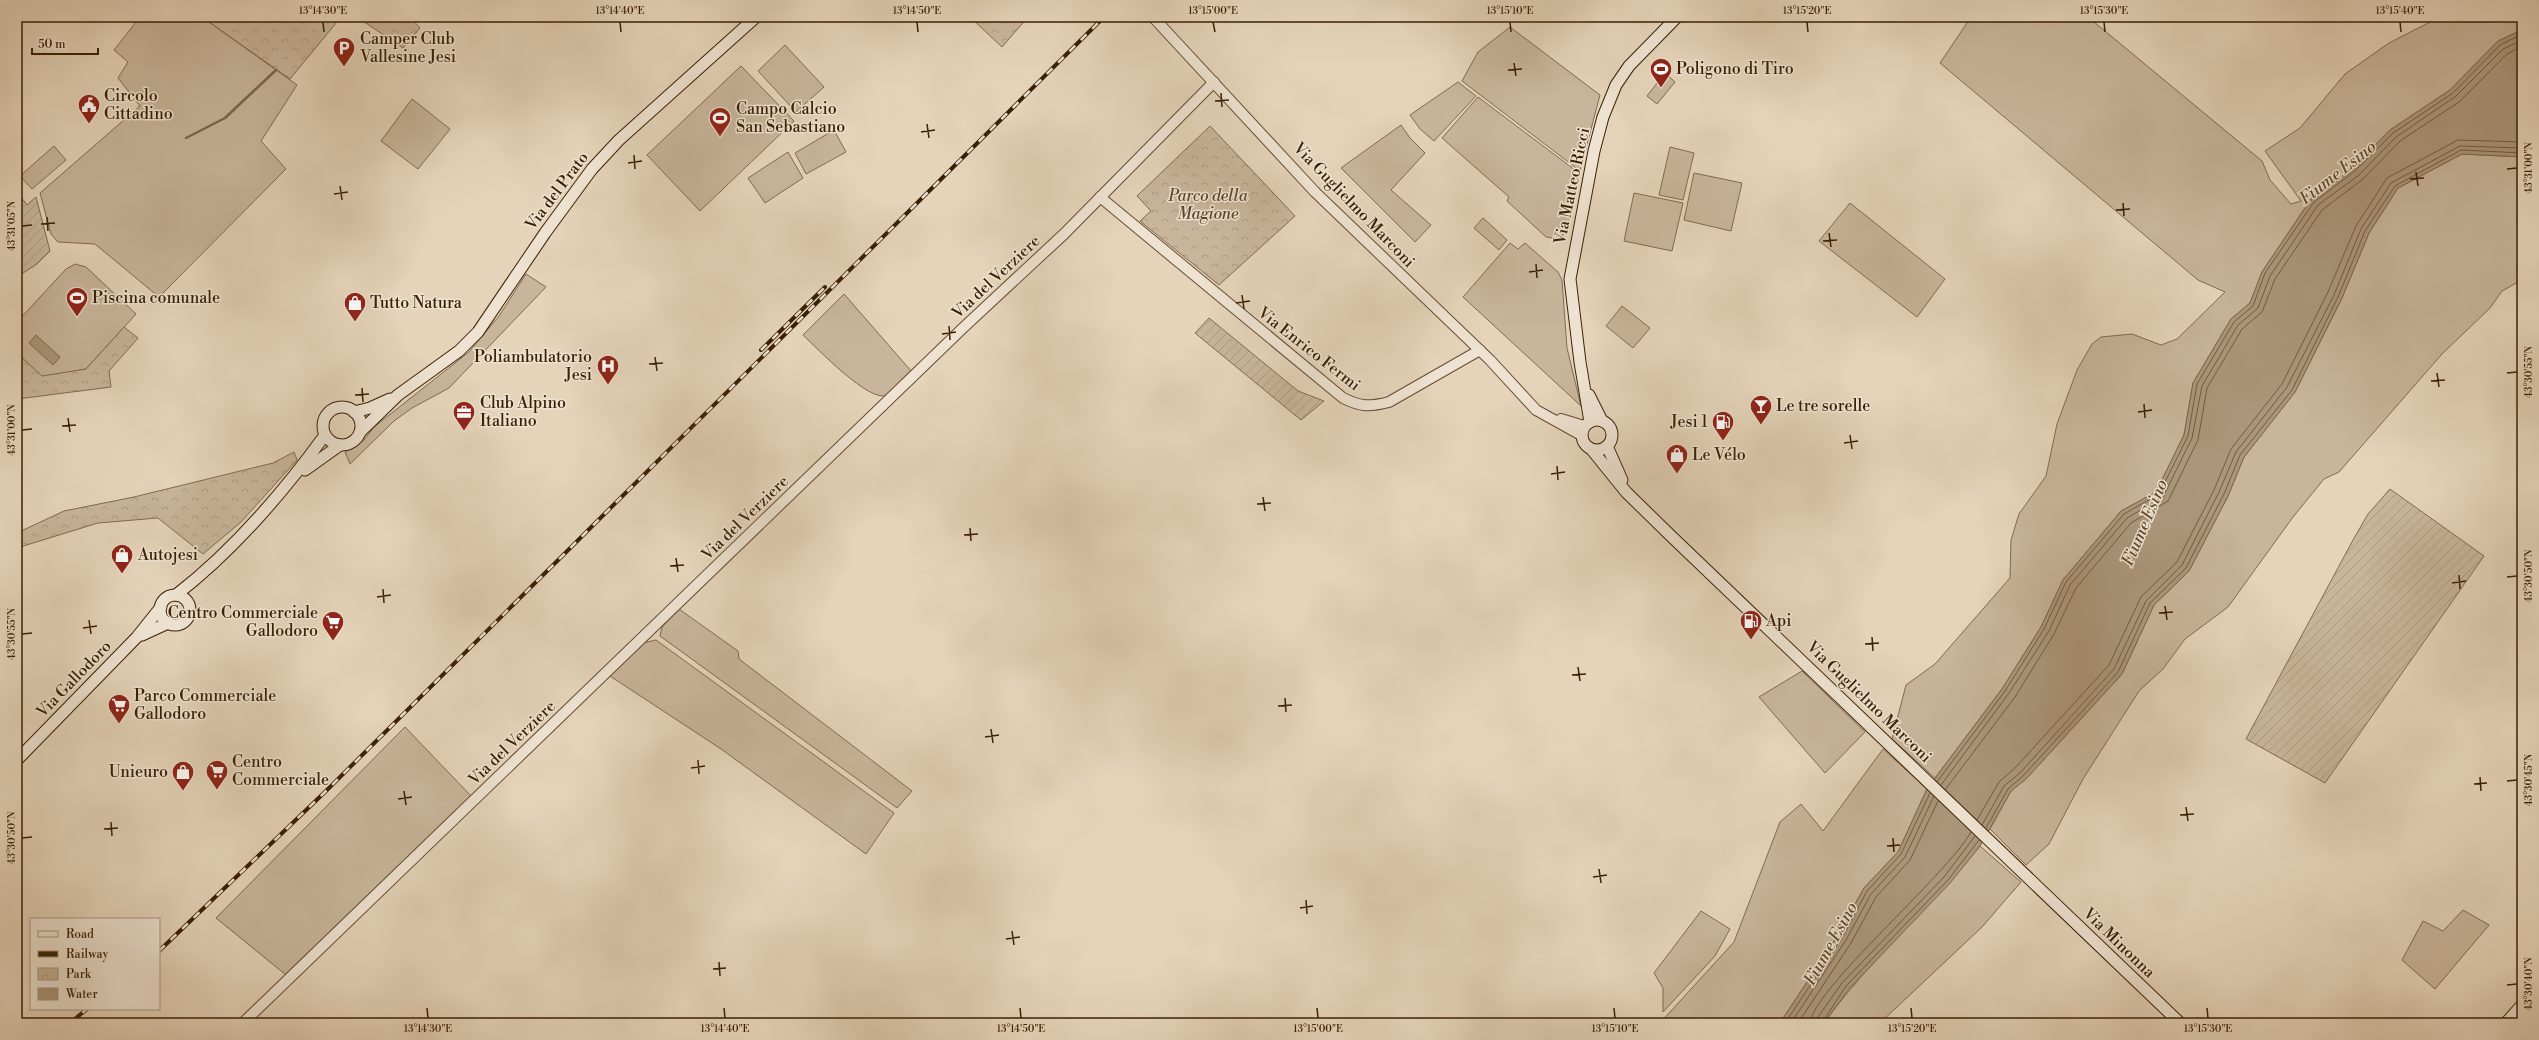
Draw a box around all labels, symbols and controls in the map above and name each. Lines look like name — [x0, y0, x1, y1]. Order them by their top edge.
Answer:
text: 13°14'30"E — [299, 5, 347, 17]
text: 13°14'40"E — [596, 5, 645, 17]
text: 13°14'50"E — [893, 5, 941, 17]
text: 13°15'00"E — [1188, 5, 1238, 17]
text: 13°15'10"E — [1487, 5, 1534, 17]
text: 13°15'20"E — [1783, 5, 1831, 17]
text: 13°15'30"E — [2080, 5, 2128, 17]
text: 13°15'40"E — [2376, 5, 2425, 17]
place label: Camper Club Vallesine Jesi — [359, 29, 456, 67]
scale bar — [32, 30, 98, 56]
parking icon: Camper Club Vallesine Jesi — [331, 35, 357, 68]
text: 50 m — [38, 37, 66, 52]
sports icon: Poligono di Tiro — [1648, 56, 1674, 89]
place label: Poligono di Tiro — [1676, 59, 1794, 79]
place label: Circolo Cittadino — [104, 86, 173, 124]
public building icon: Circolo Cittadino — [76, 92, 102, 125]
place label: Campo Calcio San Sebastiano — [736, 99, 845, 137]
sports icon: Campo Calcio San Sebastiano — [707, 105, 733, 138]
street label: Via Matteo Ricci — [1550, 126, 1594, 247]
water label: Fiume Esino — [2295, 136, 2381, 210]
street label: Via Guglielmo Marconi — [1288, 137, 1419, 272]
text: 43°31'00"N — [2523, 142, 2535, 194]
street label: Via del Prato — [520, 148, 593, 235]
park label: Parco della Magione — [1167, 186, 1248, 224]
text: 43°31'05"N — [6, 200, 18, 251]
street label: Via del Verziere — [947, 231, 1044, 324]
sports icon: Piscina comunale — [64, 285, 90, 318]
place label: Piscina comunale — [92, 288, 220, 308]
shop icon: Tutto Natura — [342, 290, 368, 323]
place label: Tutto Natura — [370, 293, 463, 313]
street label: Via Enrico Fermi — [1253, 302, 1364, 395]
text: 43°30'55"N — [2523, 345, 2535, 398]
place label: Poliambulatorio Jesi — [474, 347, 592, 385]
hospital icon: Poliambulatorio Jesi — [595, 353, 621, 386]
place label: Club Alpino Italiano — [480, 393, 566, 431]
bar icon: Le tre sorelle — [1748, 393, 1774, 426]
place label: Le tre sorelle — [1776, 396, 1870, 416]
office icon: Club Alpino Italiano — [451, 399, 477, 432]
text: 43°31'00"N — [6, 404, 18, 456]
fuel station icon: Jesi 1 — [1710, 409, 1736, 442]
place label: Jesi 1 — [1670, 412, 1708, 432]
shop icon: Le Vélo — [1664, 442, 1690, 475]
place label: Le Vélo — [1692, 445, 1746, 465]
street label: Via del Verziere — [697, 471, 793, 565]
water label: Fiume Esino — [2117, 476, 2173, 570]
shop icon: Autojesi — [109, 542, 135, 575]
place label: Autojesi — [137, 545, 198, 565]
text: 43°30'50"N — [2523, 549, 2535, 603]
place label: Centro Commerciale Gallodoro — [168, 603, 318, 641]
text: 43°30'55"N — [6, 607, 18, 660]
fuel station icon: Api — [1738, 608, 1764, 641]
supermarket icon: Centro Commerciale Gallodoro — [320, 609, 346, 642]
place label: Api — [1765, 611, 1792, 631]
street label: Via Gallodoro — [32, 636, 116, 722]
street label: Via Guglielmo Marconi — [1801, 636, 1936, 767]
place label: Parco Commerciale Gallodoro — [134, 686, 276, 724]
supermarket icon: Parco Commerciale Gallodoro — [106, 692, 132, 725]
street label: Via del Verziere — [464, 696, 560, 790]
place label: Centro Commerciale — [232, 752, 329, 790]
text: 43°30'45"N — [2523, 753, 2535, 806]
supermarket icon: Centro Commerciale — [204, 758, 230, 791]
shop icon: Unieuro — [170, 759, 196, 792]
place label: Unieuro — [109, 762, 168, 782]
text: 43°30'50"N — [6, 811, 18, 865]
water label: Fiume Esino — [1799, 898, 1863, 990]
street label: Via Minonna — [2078, 903, 2160, 983]
legend — [30, 918, 160, 1010]
text: Road — [66, 927, 94, 942]
text: Railway — [66, 947, 108, 962]
text: 43°30'40"N — [2523, 957, 2535, 1011]
text: Park — [66, 967, 92, 982]
text: Water — [65, 987, 98, 1002]
text: 13°14'30"E — [404, 1023, 452, 1035]
text: 13°14'40"E — [701, 1023, 750, 1035]
text: 13°14'50"E — [997, 1023, 1045, 1035]
text: 13°15'00"E — [1293, 1023, 1343, 1035]
text: 13°15'10"E — [1592, 1023, 1639, 1035]
text: 13°15'20"E — [1888, 1023, 1936, 1035]
text: 13°15'30"E — [2184, 1023, 2232, 1035]

